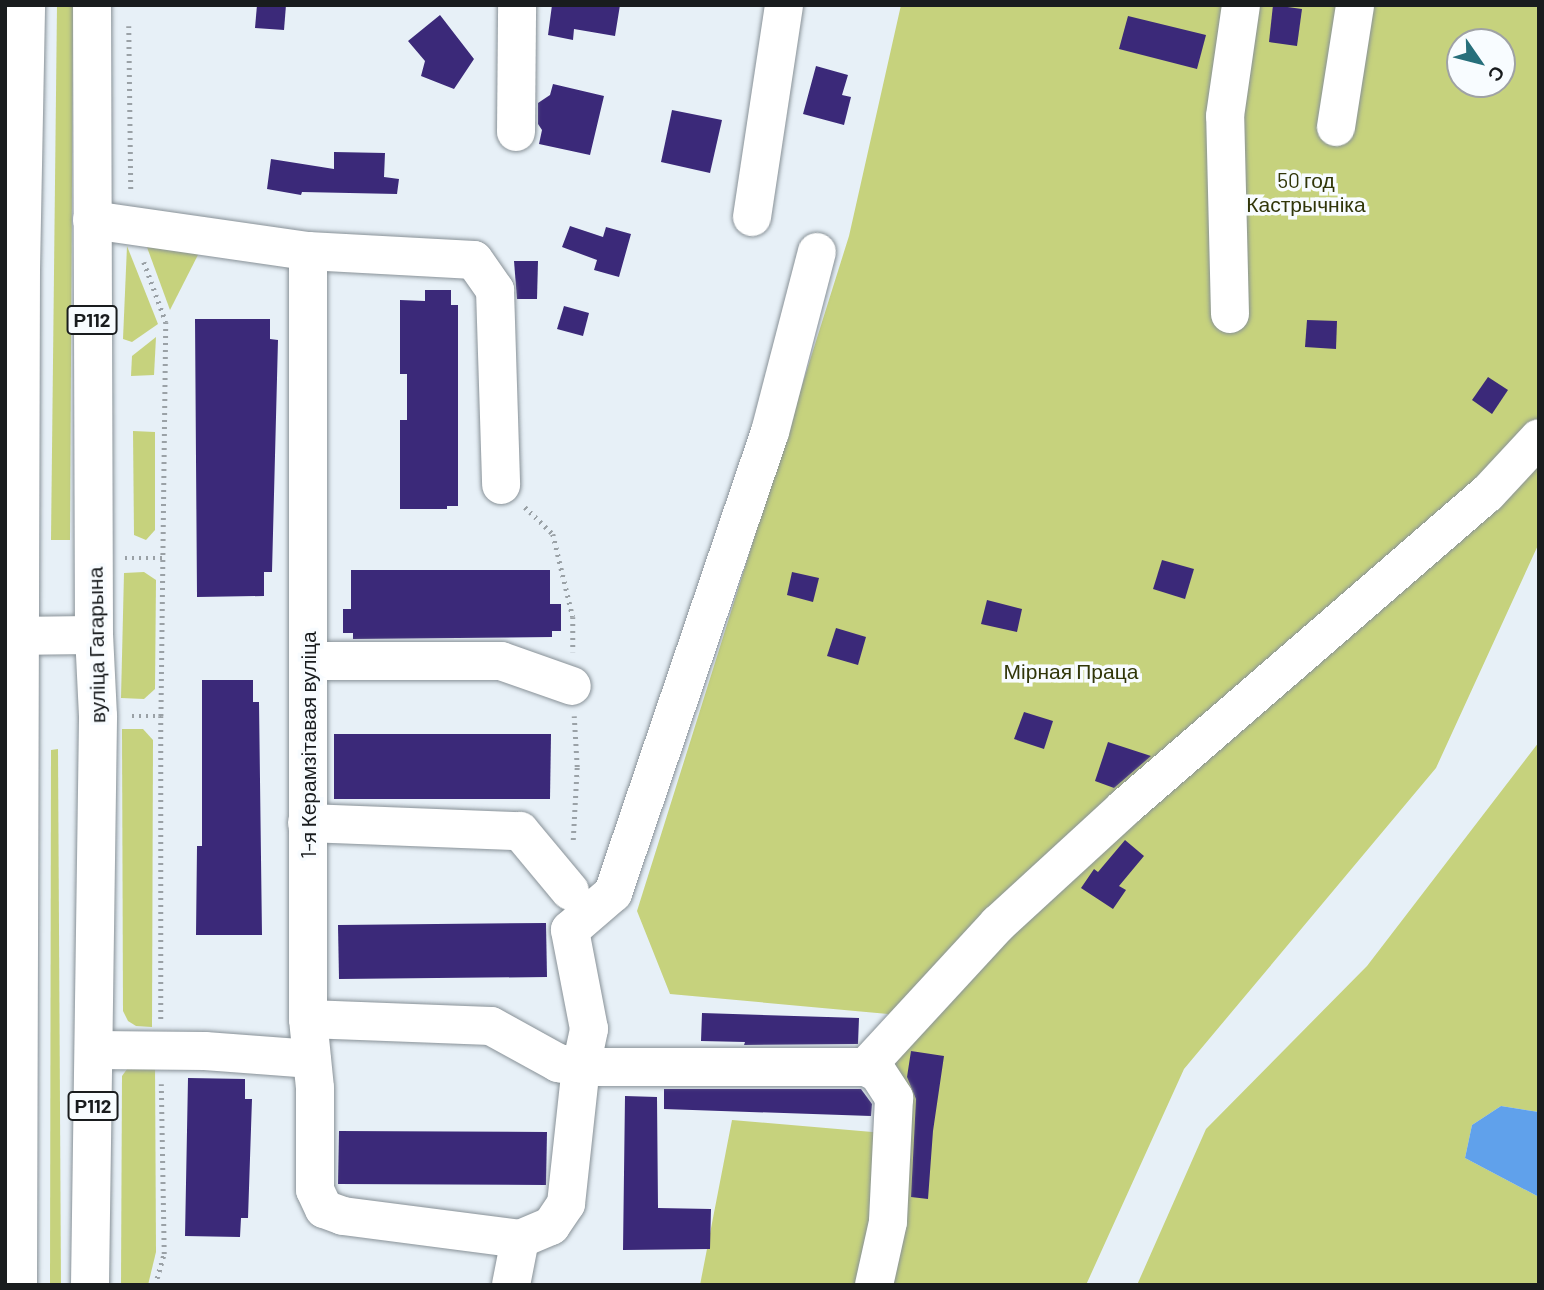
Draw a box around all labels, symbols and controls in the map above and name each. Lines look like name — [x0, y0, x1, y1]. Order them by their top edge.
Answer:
north arrow — [1446, 28, 1516, 98]
text: С — [1484, 62, 1510, 86]
park label: 50 год Кастрычніка — [1246, 167, 1366, 217]
road number: Р112 — [66, 304, 118, 336]
street label: вуліца Гагарына — [82, 567, 110, 723]
street label: 1-я Керамзітавая вуліца — [295, 631, 321, 859]
park label: Мірная Праца — [1004, 658, 1138, 684]
road number: Р112 — [67, 1090, 119, 1122]

